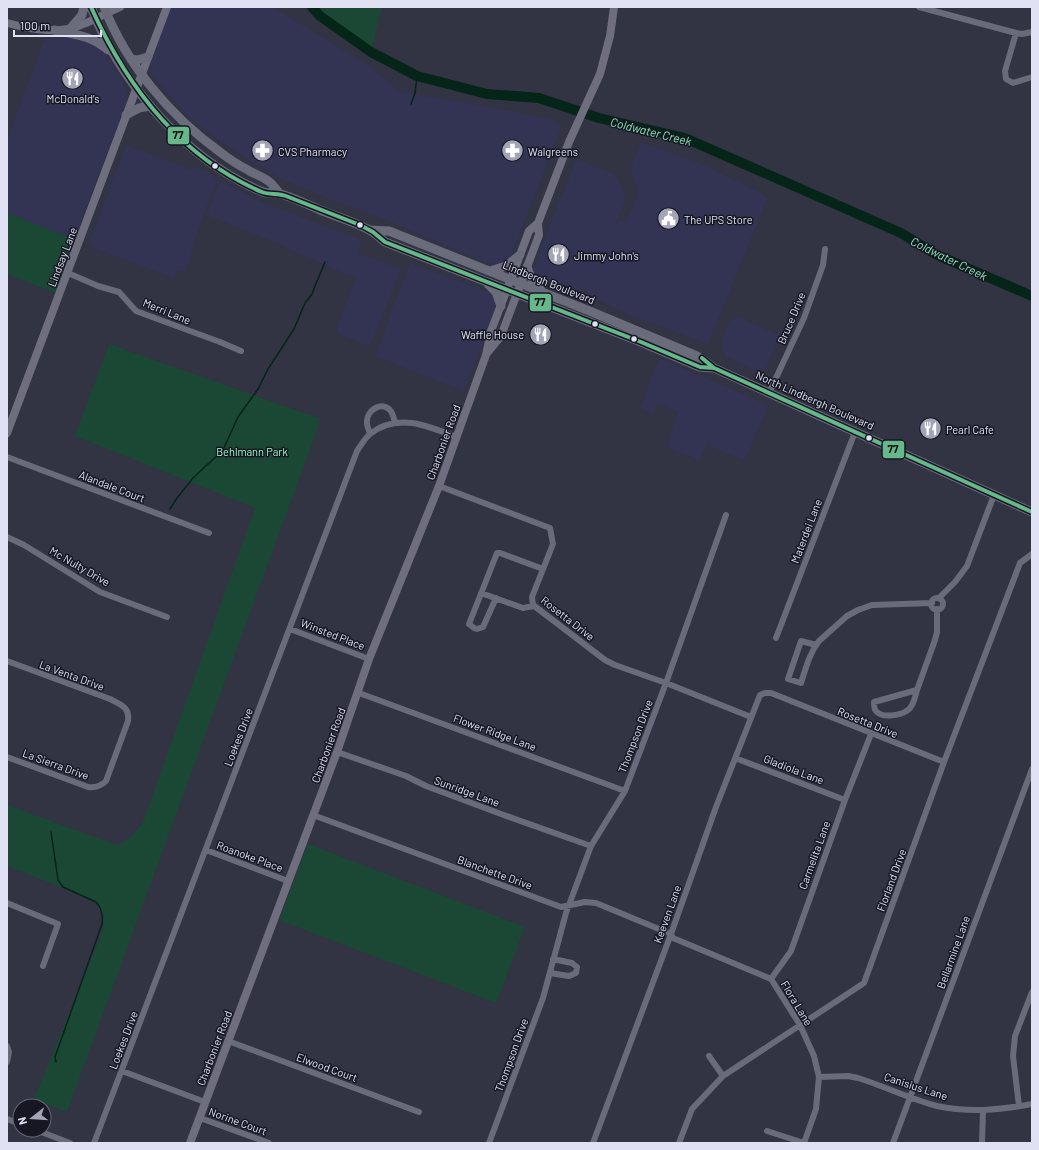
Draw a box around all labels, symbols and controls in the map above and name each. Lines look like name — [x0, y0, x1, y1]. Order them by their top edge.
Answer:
scale bar — [14, 12, 101, 38]
text: 100 m — [20, 18, 50, 32]
restaurant icon: McDonald's — [60, 65, 86, 91]
place label: McDonald's — [47, 92, 99, 105]
water label: Coldwater Creek — [609, 114, 693, 148]
line badge: 77 — [167, 126, 190, 145]
text: 77 — [173, 128, 184, 141]
pharmacy icon: CVS Pharmacy — [249, 138, 275, 164]
pharmacy icon: Walgreens — [500, 138, 526, 164]
place label: CVS Pharmacy — [278, 145, 347, 158]
place label: Walgreens — [528, 145, 578, 158]
unlabelled marker — [210, 161, 220, 171]
public building icon: The UPS Store — [655, 206, 681, 232]
place label: The UPS Store — [684, 213, 753, 226]
unlabelled marker — [355, 220, 365, 230]
street label: Lindsay Lane — [45, 225, 79, 289]
water label: Coldwater Creek — [909, 233, 990, 283]
restaurant icon: Jimmy John's — [546, 242, 572, 268]
place label: Jimmy John's — [574, 249, 639, 262]
street label: Lindbergh Boulevard — [501, 258, 597, 306]
street label: Bruce Drive — [774, 290, 808, 346]
line badge: 77 — [529, 293, 552, 312]
text: 77 — [535, 295, 546, 308]
street label: Merri Lane — [141, 296, 193, 327]
unlabelled marker — [590, 319, 600, 329]
restaurant icon: Waffle House — [527, 321, 553, 347]
place label: Waffle House — [461, 328, 524, 341]
unlabelled marker — [629, 334, 639, 344]
street label: North Lindbergh Boulevard — [754, 368, 876, 432]
street label: Charbonier Road — [423, 403, 463, 481]
restaurant icon: Pearl Cafe — [917, 416, 943, 442]
place label: Pearl Cafe — [946, 423, 994, 436]
unlabelled marker — [864, 433, 874, 443]
line badge: 77 — [882, 440, 905, 459]
text: 77 — [888, 442, 899, 455]
park label: Behlmann Park — [216, 445, 288, 458]
street label: Alandale Court — [77, 467, 147, 505]
street label: Materdei Lane — [788, 497, 824, 565]
street label: Mc Nulty Drive — [48, 544, 113, 589]
street label: Rosetta Drive — [539, 593, 597, 643]
street label: Winsted Place — [299, 616, 367, 652]
street label: La Venta Drive — [38, 657, 106, 693]
street label: Thompson Drive — [615, 698, 655, 774]
street label: Rosetta Drive — [836, 704, 900, 740]
street label: Loekes Drive — [221, 706, 255, 768]
street label: Charbonier Road — [308, 706, 348, 784]
street label: Flower Ridge Lane — [452, 711, 538, 753]
street label: La Sierra Drive — [21, 746, 91, 782]
street label: Gladiola Lane — [762, 752, 826, 787]
street label: Sunridge Lane — [433, 773, 502, 809]
street label: Carmelita Lane — [796, 819, 832, 891]
street label: Roanoke Place — [215, 838, 285, 874]
street label: Florland Drive — [874, 847, 908, 913]
street label: Blanchette Drive — [456, 852, 534, 892]
street label: Keeven Lane — [651, 883, 684, 945]
street label: Bellarmine Lane — [934, 914, 972, 990]
street label: Flora Lane — [779, 978, 816, 1028]
street label: Loekes Drive — [106, 1009, 140, 1071]
street label: Charbonier Road — [194, 1009, 234, 1087]
street label: Thompson Drive — [492, 1016, 530, 1093]
street label: Elwood Court — [295, 1050, 359, 1084]
street label: Canisius Lane — [883, 1070, 950, 1102]
north arrow — [12, 1098, 52, 1138]
street label: Norine Court — [207, 1104, 269, 1138]
text: N — [15, 1116, 29, 1126]

